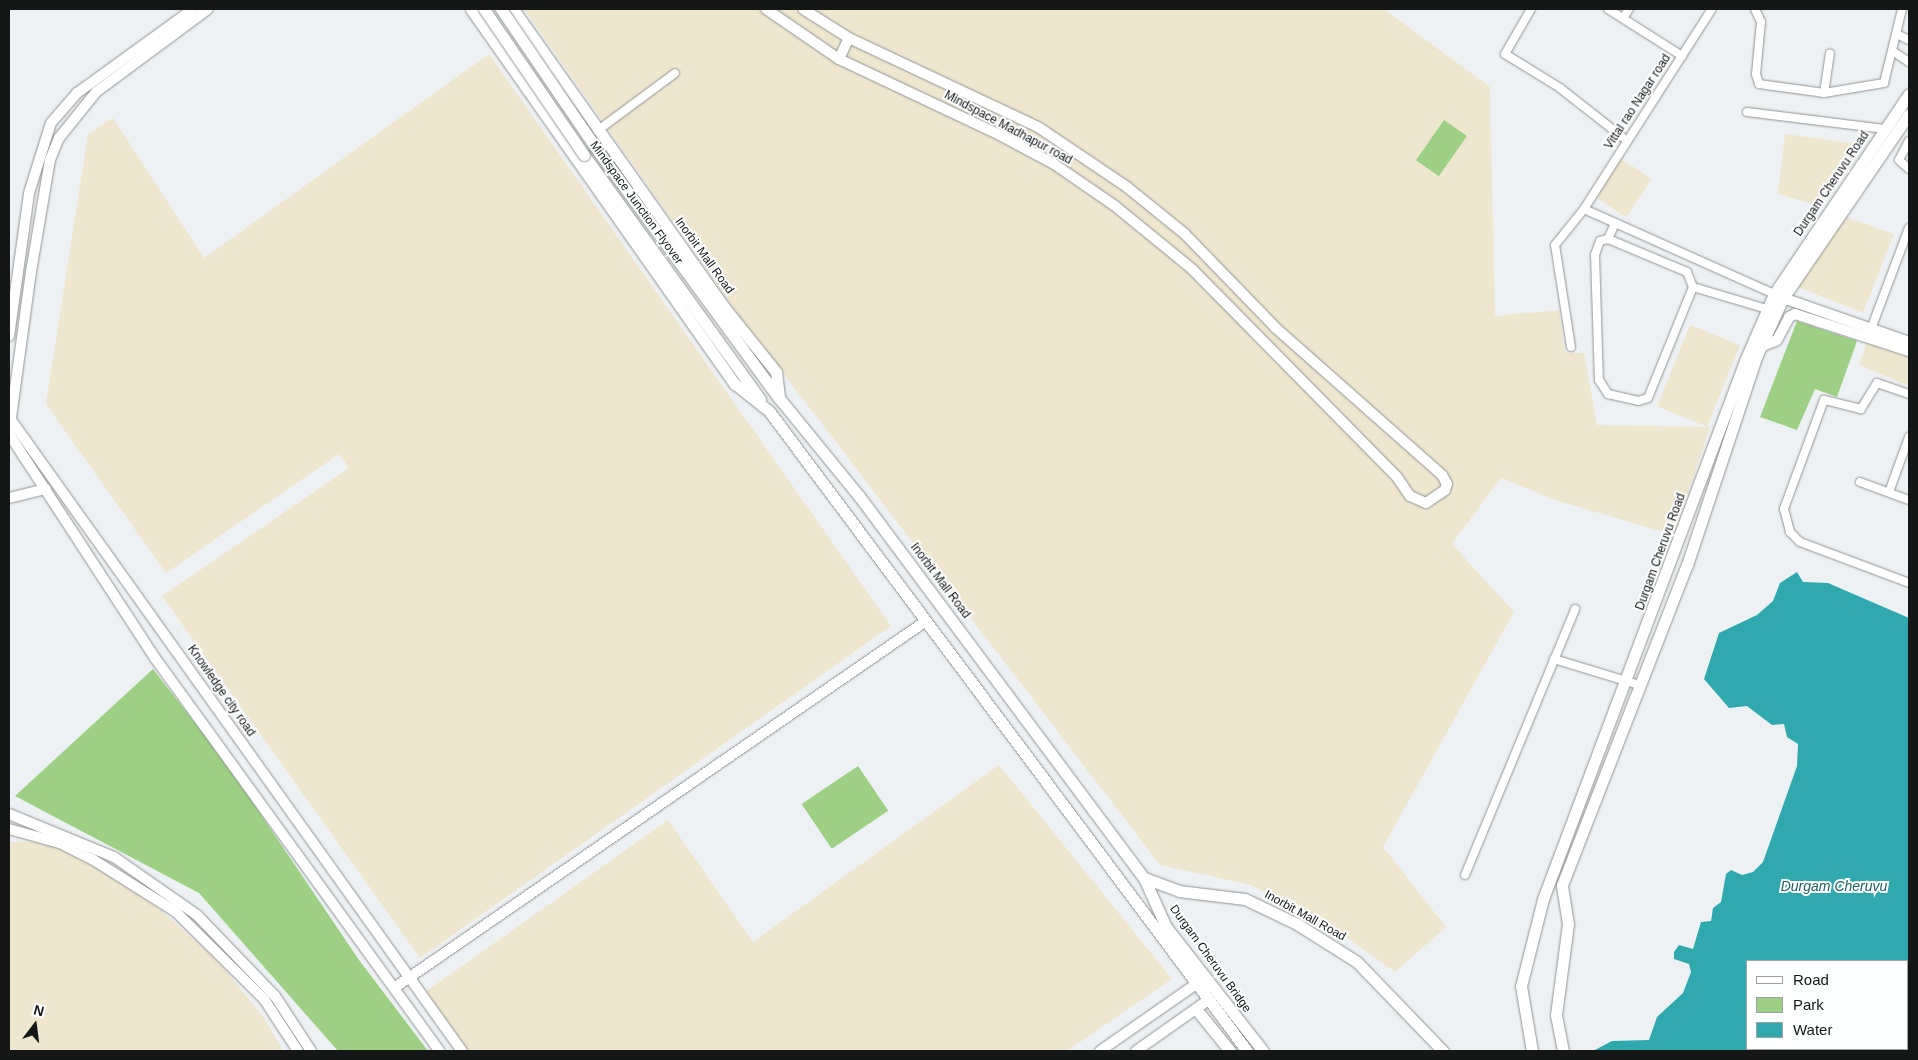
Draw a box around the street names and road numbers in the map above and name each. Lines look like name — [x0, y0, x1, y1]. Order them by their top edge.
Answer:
street label: Vittal rao Nagar road — [1602, 52, 1674, 152]
street label: Mindspace Madhapur road — [942, 88, 1074, 168]
street label: Durgam Cheruvu Road — [1792, 129, 1872, 239]
street label: Mindspace Junction Flyover — [586, 139, 686, 267]
street label: Inorbit Mall Road — [672, 215, 736, 297]
street label: Durgam Cheruvu Road — [1633, 492, 1689, 612]
street label: Inorbit Mall Road — [907, 540, 973, 622]
street label: Knowledge city road — [184, 643, 258, 739]
street label: Inorbit Mall Road — [1262, 888, 1348, 944]
street label: Durgam Cheruvu Bridge — [1166, 902, 1254, 1016]

